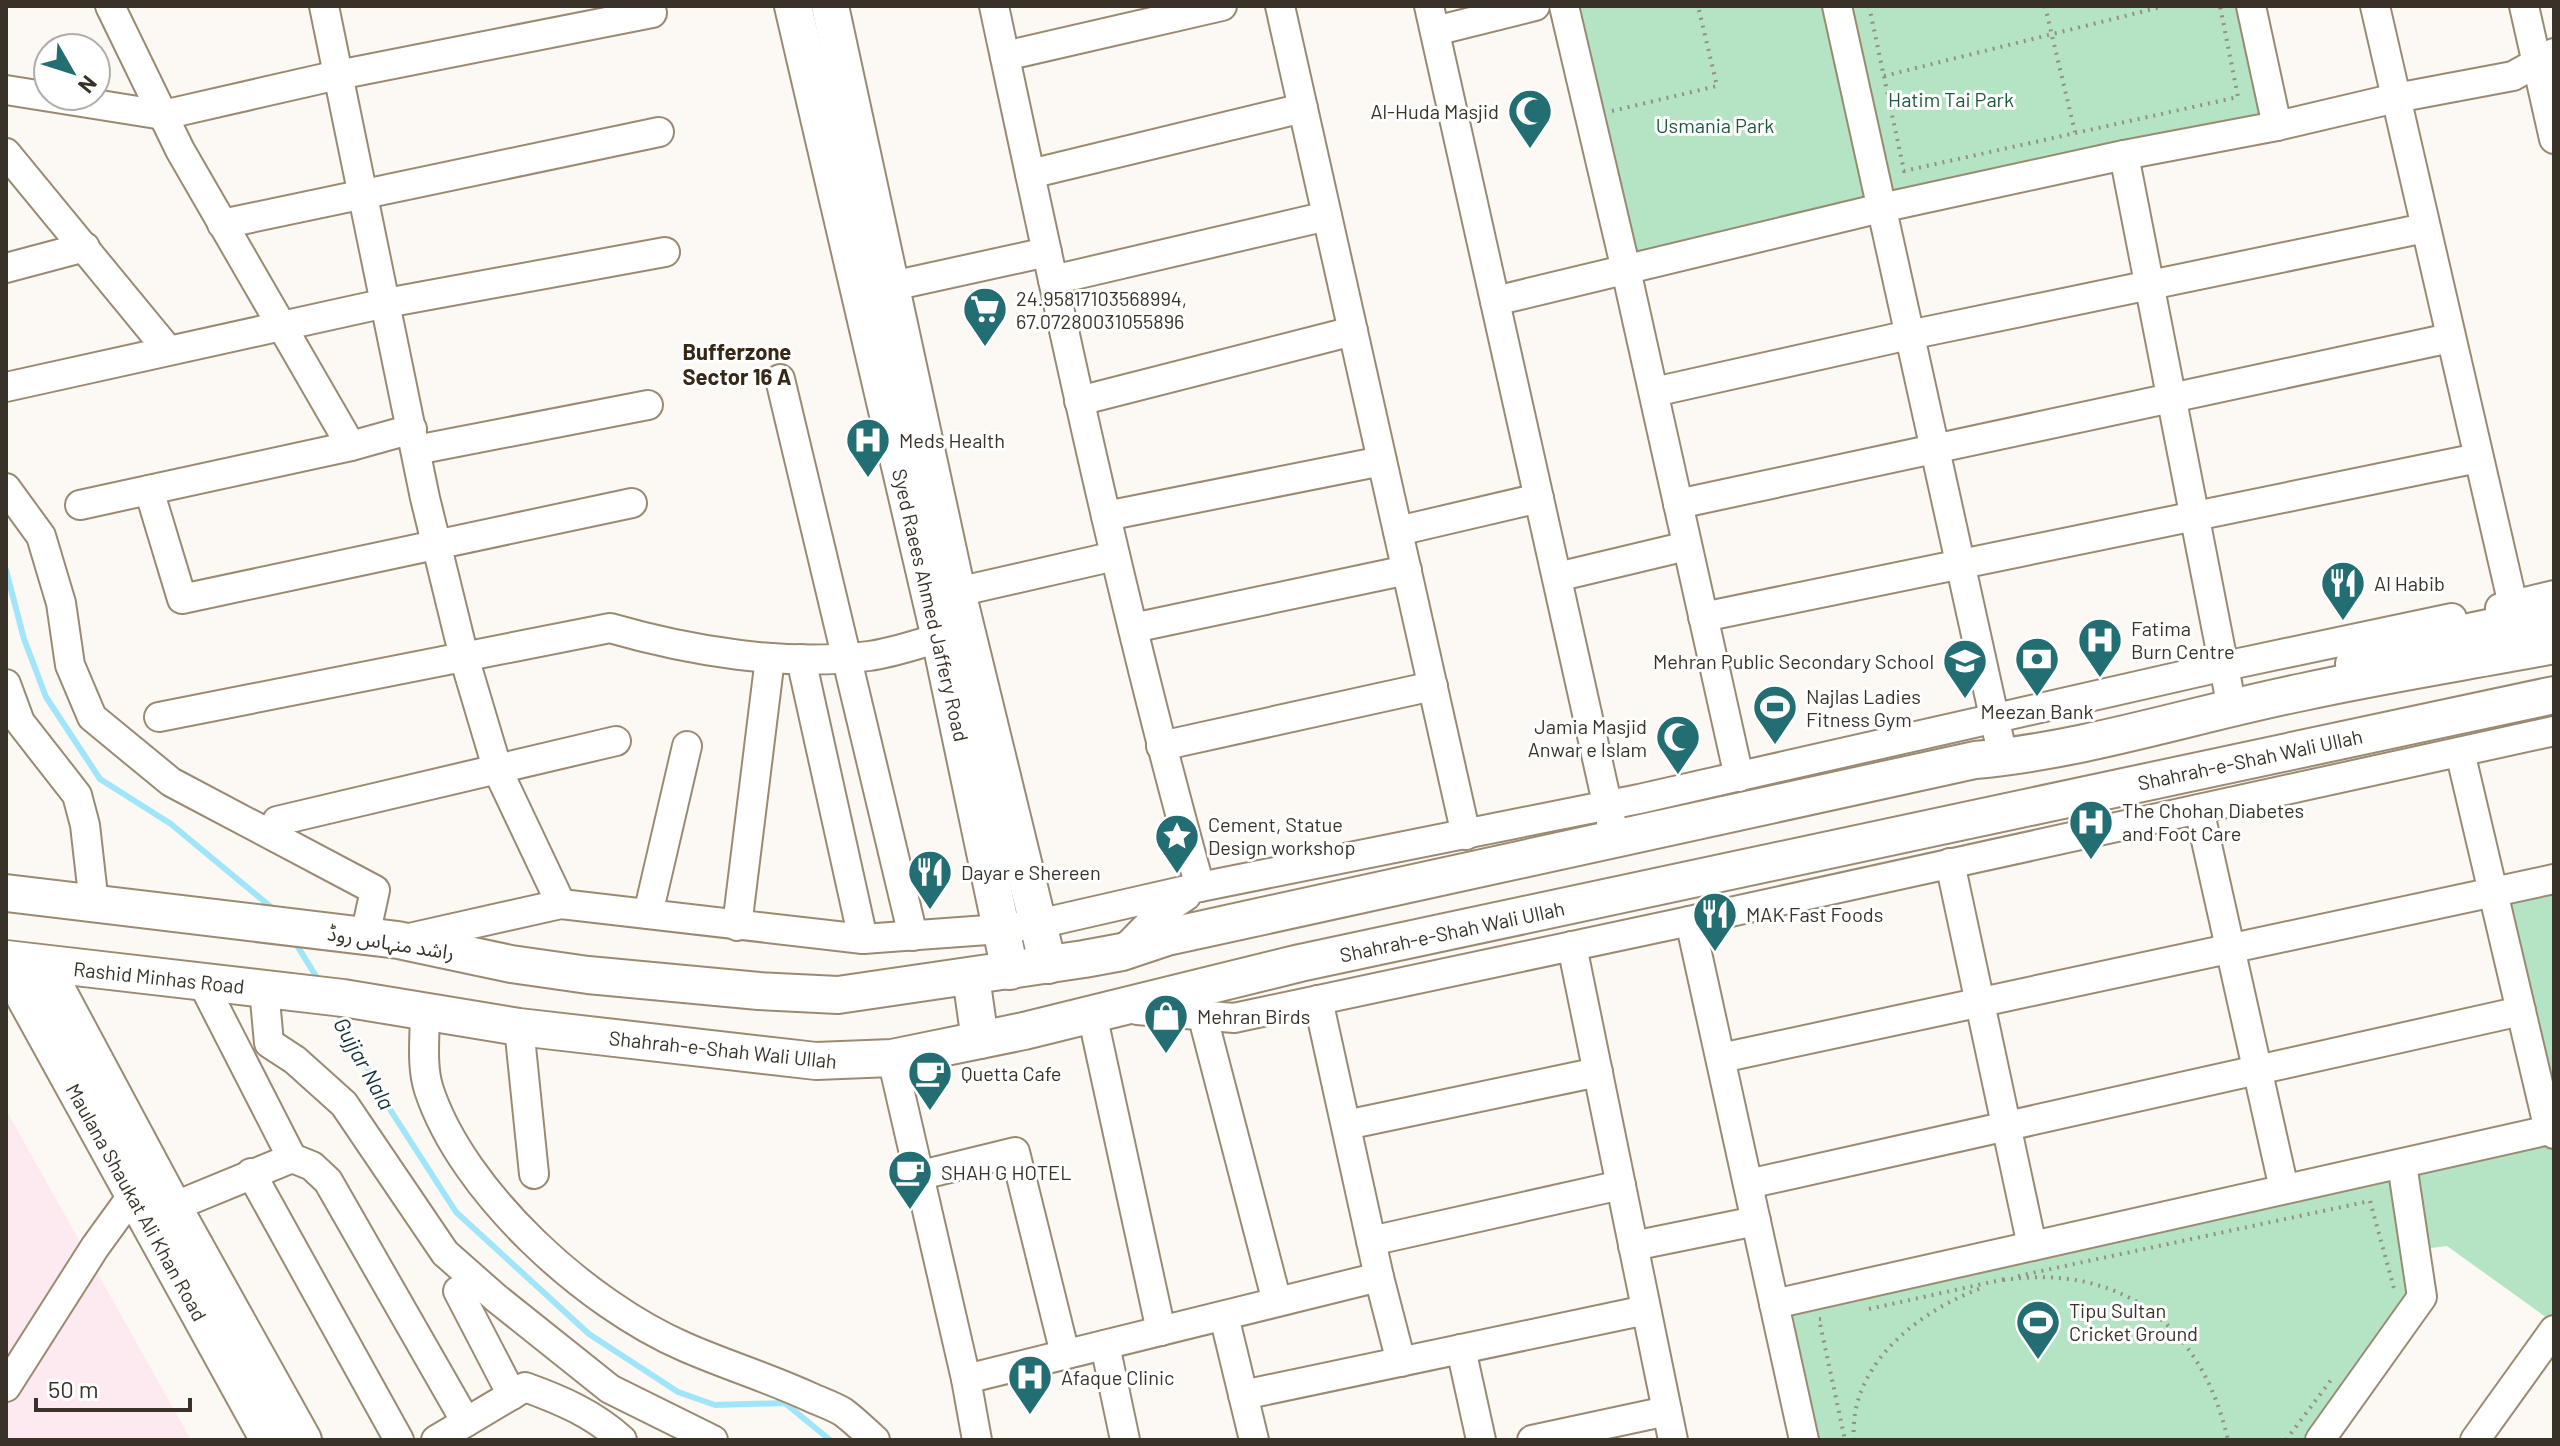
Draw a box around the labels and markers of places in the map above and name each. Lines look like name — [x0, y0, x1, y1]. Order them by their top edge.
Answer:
mosque icon: Al-Huda Masjid — [1506, 87, 1554, 150]
place label: Al-Huda Masjid — [1370, 99, 1499, 123]
supermarket icon: 24.95817103568994, 67.07280031055896 — [961, 285, 1009, 348]
place label: 24.95817103568994, 67.07280031055896 — [1016, 286, 1187, 333]
hospital icon: Meds Health — [844, 416, 892, 479]
place label: Meds Health — [899, 428, 1005, 452]
restaurant icon: Al Habib — [2319, 559, 2367, 622]
place label: Al Habib — [2374, 571, 2445, 595]
hospital icon: Fatima Burn Centre — [2076, 616, 2124, 679]
place label: Fatima Burn Centre — [2131, 616, 2235, 663]
bank icon: Meezan Bank — [2013, 635, 2061, 698]
school or university icon: Mehran Public Secondary School — [1941, 637, 1989, 700]
place label: Mehran Public Secondary School — [1653, 649, 1934, 673]
sports icon: Najlas Ladies Fitness Gym — [1751, 683, 1799, 746]
place label: Najlas Ladies Fitness Gym — [1806, 684, 1921, 731]
place label: Meezan Bank — [1981, 699, 2093, 723]
mosque icon: Jamia Masjid Anwar e Islam — [1654, 713, 1702, 776]
place label: Jamia Masjid Anwar e Islam — [1528, 714, 1647, 761]
hospital icon: The Chohan Diabetes and Foot Care — [2067, 798, 2115, 861]
place label: The Chohan Diabetes and Foot Care — [2122, 798, 2304, 845]
place icon: Cement, Statue Design workshop — [1153, 812, 1201, 875]
place label: Cement, Statue Design workshop — [1208, 812, 1355, 859]
restaurant icon: Dayar e Shereen — [906, 848, 954, 911]
place label: Dayar e Shereen — [961, 860, 1101, 884]
restaurant icon: MAK Fast Foods — [1691, 890, 1739, 953]
place label: MAK Fast Foods — [1746, 902, 1883, 926]
shop icon: Mehran Birds — [1142, 992, 1190, 1055]
place label: Mehran Birds — [1197, 1004, 1310, 1028]
cafe icon: Quetta Cafe — [906, 1049, 954, 1112]
place label: Quetta Cafe — [961, 1061, 1062, 1085]
cafe icon: SHAH G HOTEL — [886, 1148, 934, 1211]
place label: SHAH G HOTEL — [941, 1160, 1072, 1184]
sports icon: Tipu Sultan Cricket Ground — [2014, 1298, 2062, 1361]
place label: Tipu Sultan Cricket Ground — [2069, 1298, 2198, 1345]
hospital icon: Afaque Clinic — [1006, 1353, 1054, 1416]
place label: Afaque Clinic — [1061, 1365, 1174, 1389]

